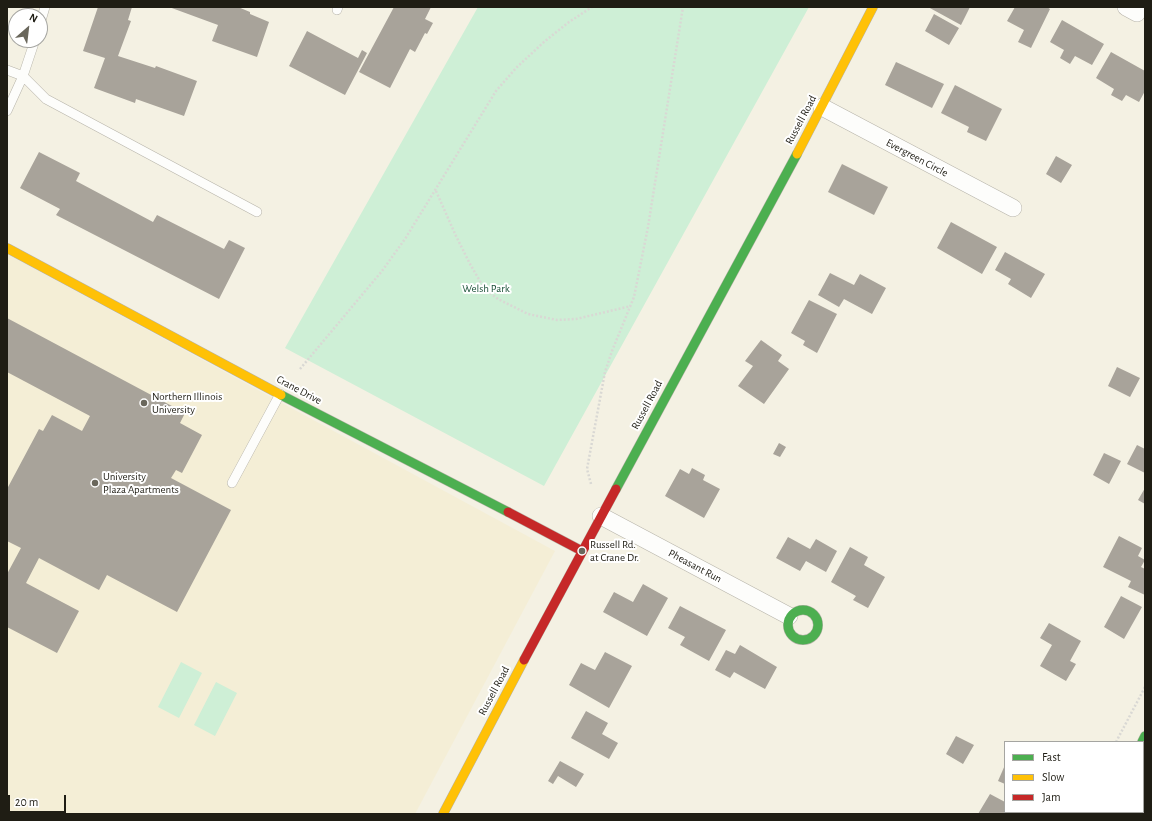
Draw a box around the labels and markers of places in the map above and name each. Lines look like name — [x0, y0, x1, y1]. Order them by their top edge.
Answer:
place label: Northern Illinois University — [152, 390, 222, 416]
marker: Northern Illinois University — [139, 398, 149, 408]
place label: University Plaza Apartments — [103, 470, 179, 496]
marker: University Plaza Apartments — [90, 478, 100, 488]
place label: Russell Rd. at Crane Dr. — [590, 538, 639, 564]
marker: Russell Rd. at Crane Dr. — [577, 546, 587, 556]

